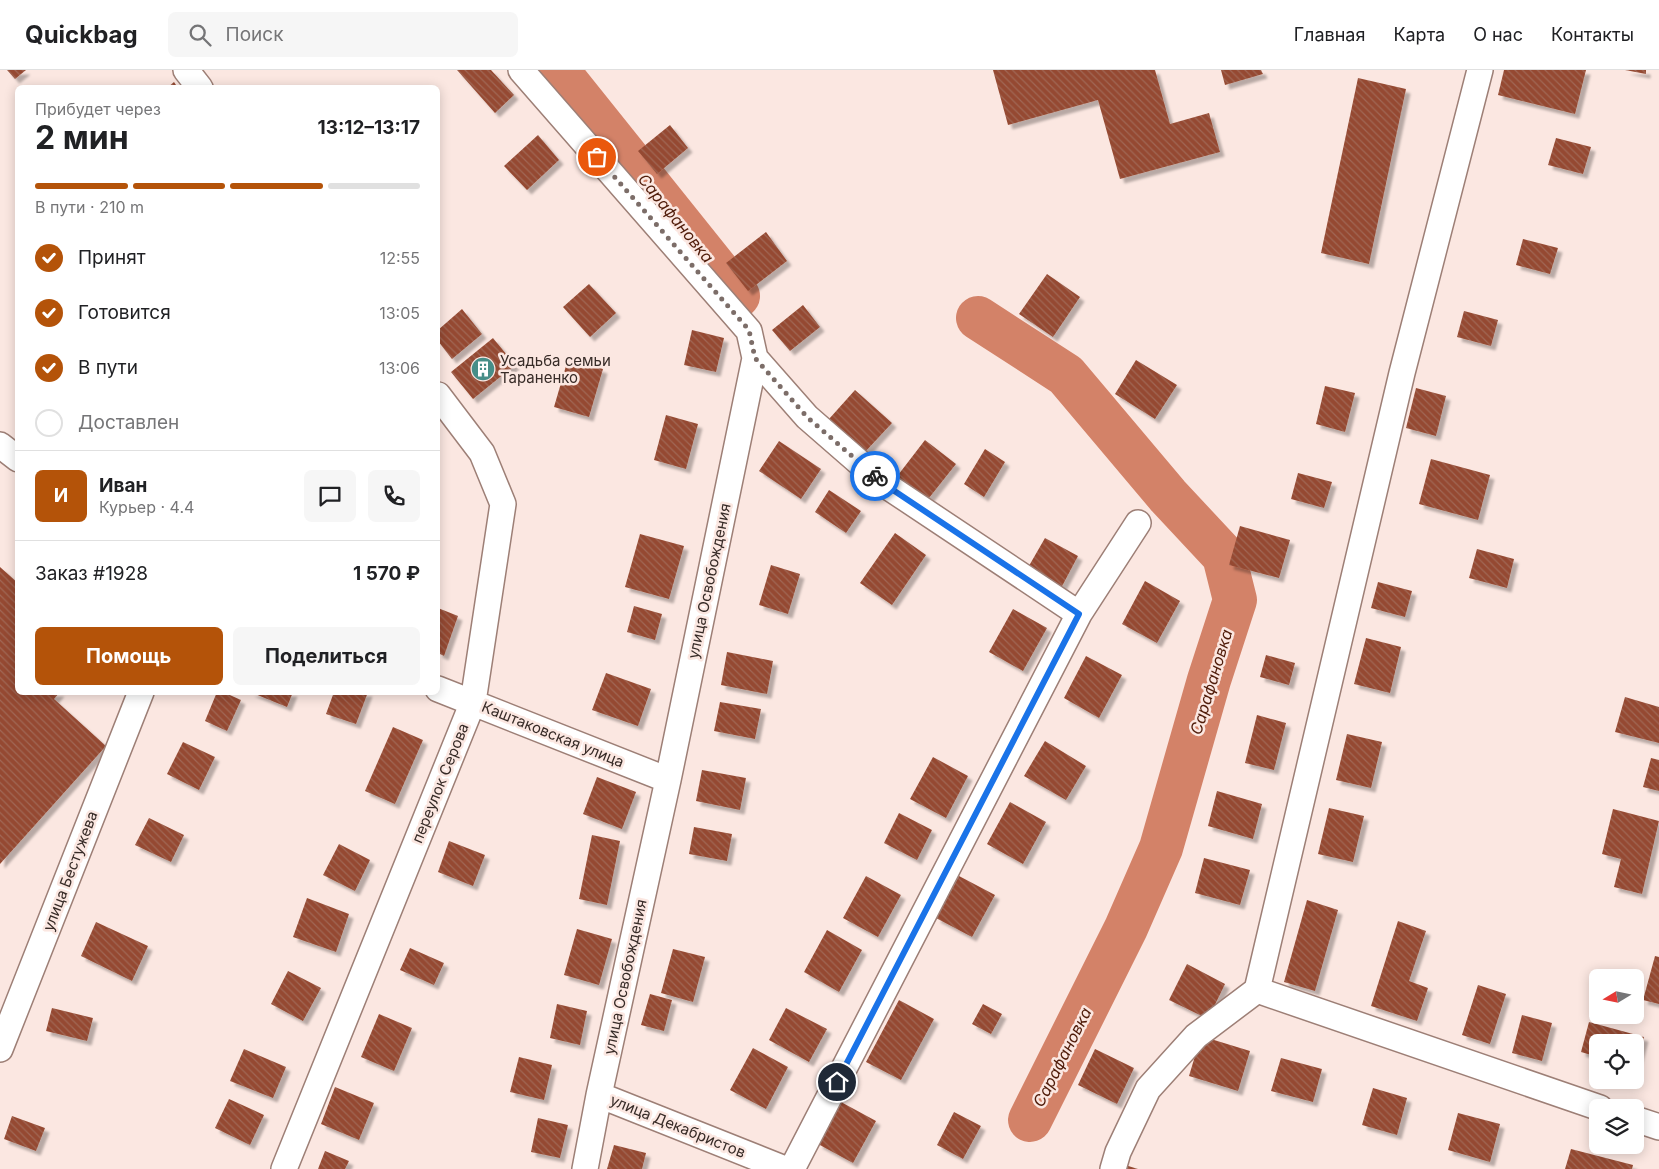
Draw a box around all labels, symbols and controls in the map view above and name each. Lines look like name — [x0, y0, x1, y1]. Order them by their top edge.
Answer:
search box — [168, 12, 518, 57]
text: Quickbag — [25, 20, 138, 49]
icon: search — [186, 21, 214, 49]
text: Поиск — [226, 23, 284, 46]
text: Главная — [1294, 24, 1365, 45]
text: Карта — [1393, 24, 1445, 45]
text: О нас — [1473, 24, 1523, 45]
text: Контакты — [1551, 24, 1634, 45]
text: Прибудет через — [35, 99, 161, 119]
text: 13:12–13:17 — [317, 116, 420, 139]
text: 2 мин — [35, 118, 129, 157]
pin — [576, 136, 618, 178]
icon: bag — [583, 143, 611, 171]
water label: Сарафановка — [634, 169, 718, 267]
text: В пути · 210 m — [35, 197, 144, 217]
icon: check — [35, 244, 63, 272]
text: Принят — [78, 246, 146, 269]
text: 12:55 — [380, 248, 420, 268]
icon: check — [35, 299, 63, 327]
text: Готовится — [78, 301, 171, 324]
text: 13:05 — [379, 303, 420, 323]
place label: Усадьба семьи Тараненко — [500, 351, 611, 387]
icon: check — [35, 354, 63, 382]
text: В пути — [78, 356, 138, 379]
building icon: Усадьба семьи Тараненко — [470, 356, 496, 382]
text: 13:06 — [379, 358, 420, 378]
text: Доставлен — [78, 411, 179, 434]
courier — [850, 451, 900, 501]
icon: bike — [861, 462, 889, 490]
button: chat — [304, 470, 356, 522]
button: phone — [368, 470, 420, 522]
text: Иван — [99, 474, 147, 497]
text: И — [54, 484, 68, 507]
text: Курьер · 4.4 — [99, 497, 194, 517]
street label: улица Освобождения — [683, 502, 735, 660]
text: Заказ #1928 — [35, 562, 148, 585]
text: 1 570 ₽ — [353, 562, 420, 585]
button: Помощь — [35, 627, 223, 685]
button: Поделиться — [233, 627, 420, 685]
water label: Сарафановка — [1186, 627, 1237, 737]
street label: Каштаковская улица — [479, 697, 627, 771]
street label: переулок Серова — [407, 720, 473, 846]
street label: улица Бестужева — [38, 808, 102, 934]
street label: улица Освобождения — [599, 898, 651, 1056]
north arrow — [1589, 969, 1644, 1024]
map controls — [1589, 969, 1644, 1154]
water label: Сарафановка — [1028, 1004, 1096, 1110]
button: locate — [1589, 1034, 1644, 1089]
pin — [816, 1061, 858, 1103]
icon: home — [823, 1068, 851, 1096]
street label: улица Декабристов — [608, 1090, 748, 1162]
button: layers — [1589, 1099, 1644, 1154]

